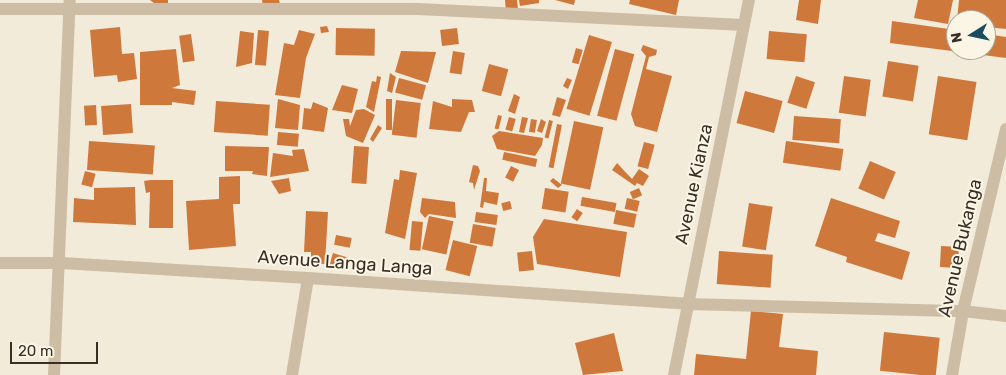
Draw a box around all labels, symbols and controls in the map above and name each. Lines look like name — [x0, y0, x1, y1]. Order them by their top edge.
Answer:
north arrow — [946, 10, 996, 60]
text: N — [947, 31, 966, 44]
street label: Avenue Kianza — [671, 122, 717, 246]
street label: Avenue Bukanga — [934, 177, 986, 319]
street label: Avenue Langa Langa — [257, 246, 433, 280]
scale bar — [12, 332, 100, 364]
text: 20 m — [18, 342, 53, 360]

